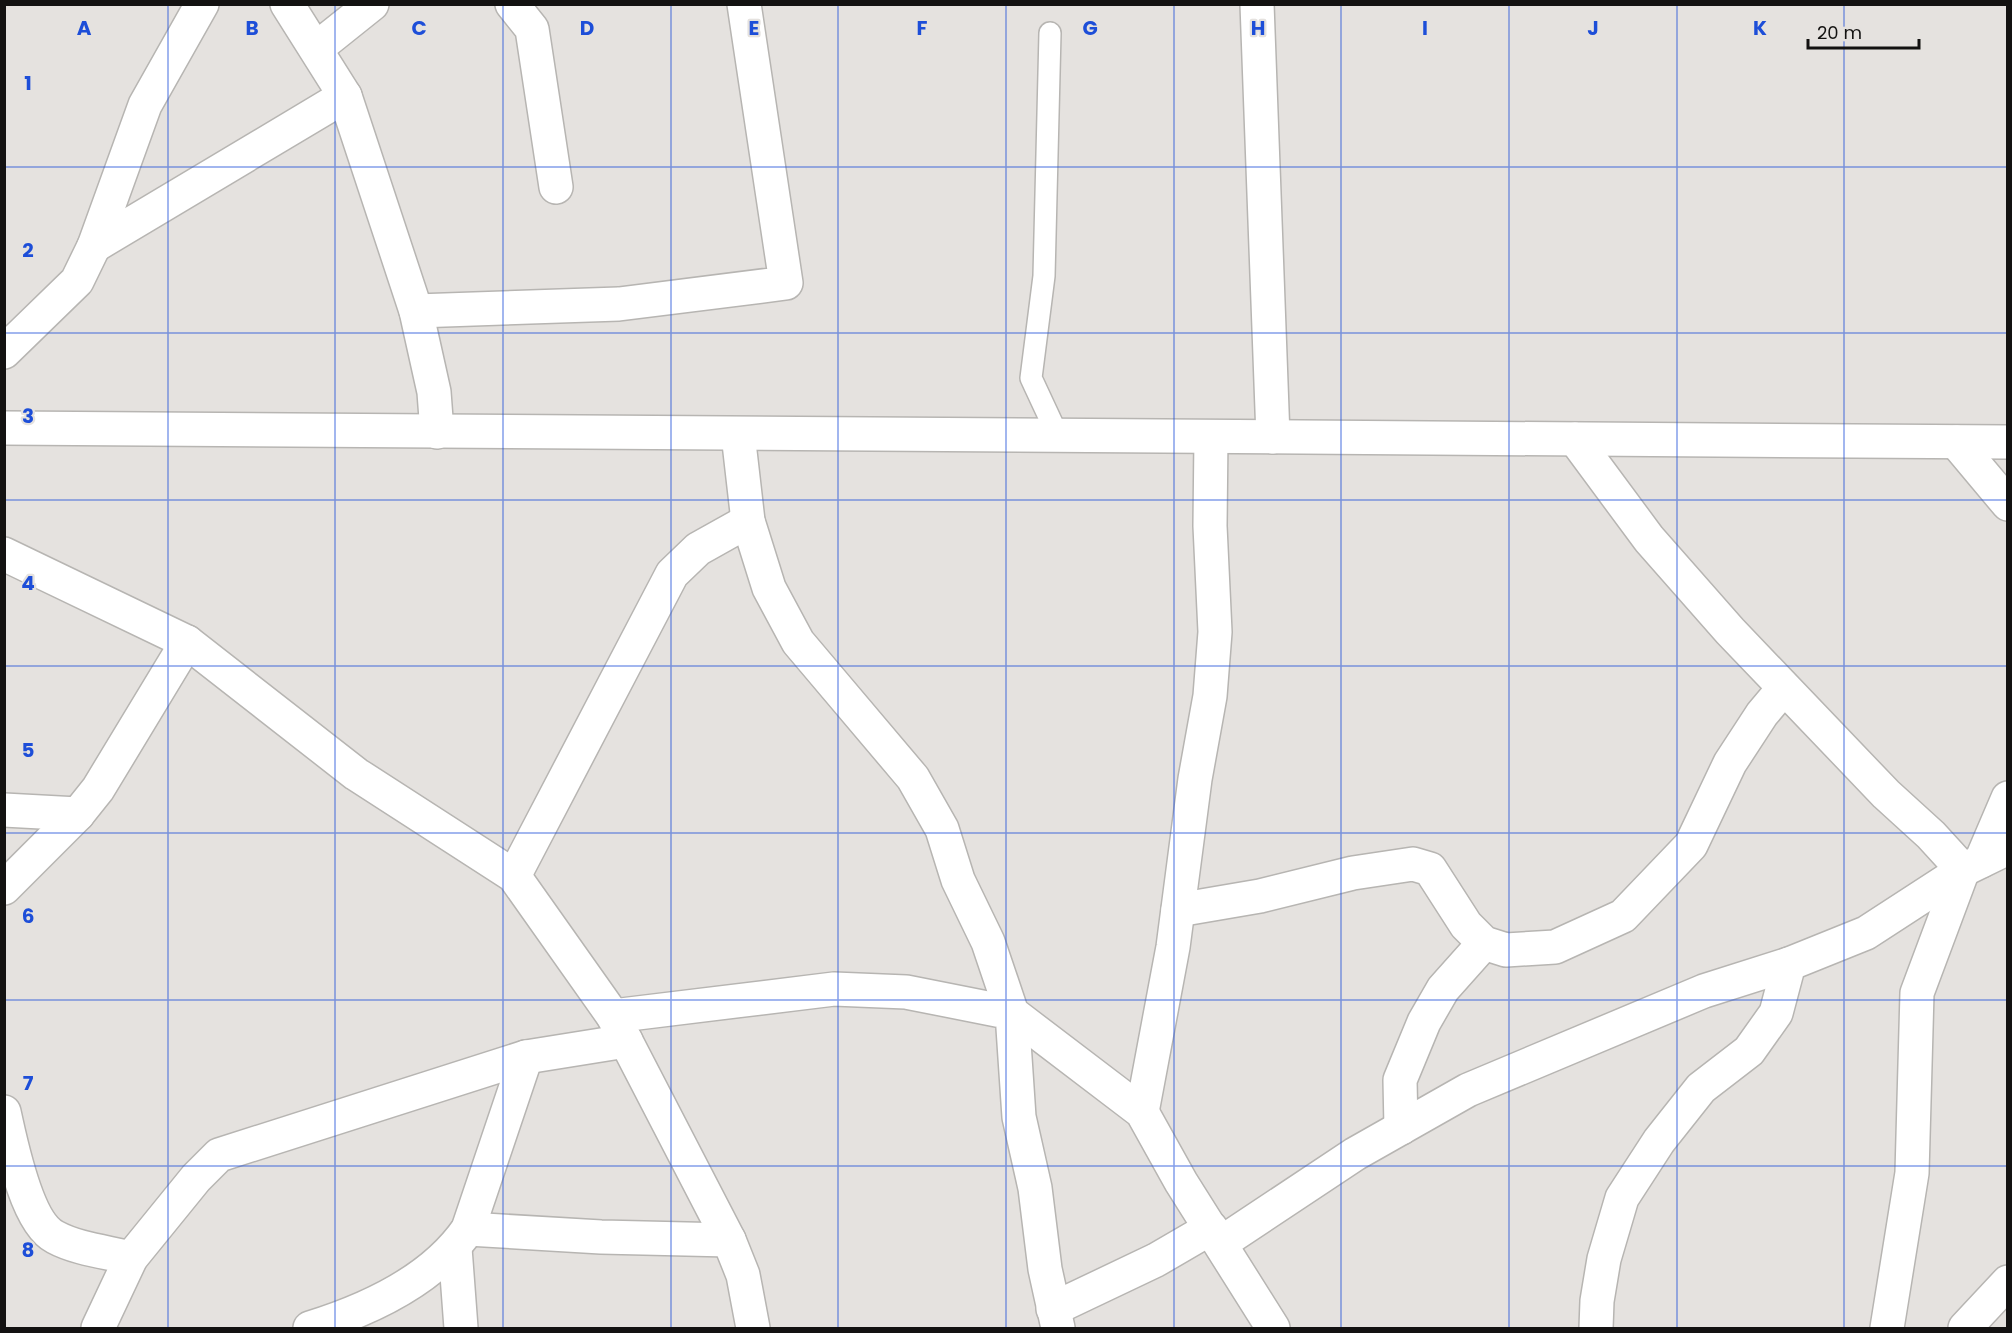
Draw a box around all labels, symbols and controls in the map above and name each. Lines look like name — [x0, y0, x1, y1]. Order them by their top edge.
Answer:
scale bar — [1808, 12, 1919, 50]
text: A — [77, 14, 92, 42]
text: B — [245, 14, 259, 42]
text: C — [411, 14, 427, 42]
text: D — [580, 14, 594, 42]
text: E — [749, 14, 759, 42]
text: F — [917, 14, 928, 42]
text: G — [1082, 14, 1098, 42]
text: H — [1251, 14, 1265, 42]
text: I — [1422, 14, 1428, 42]
text: J — [1587, 14, 1599, 42]
text: K — [1753, 14, 1767, 42]
text: 20 m — [1817, 20, 1862, 45]
text: 1 — [24, 69, 32, 97]
text: 2 — [22, 236, 34, 264]
text: 3 — [22, 402, 34, 430]
text: 4 — [21, 569, 35, 597]
text: 5 — [22, 736, 35, 764]
text: 6 — [22, 902, 34, 930]
text: 7 — [23, 1069, 34, 1097]
text: 8 — [22, 1236, 34, 1264]

